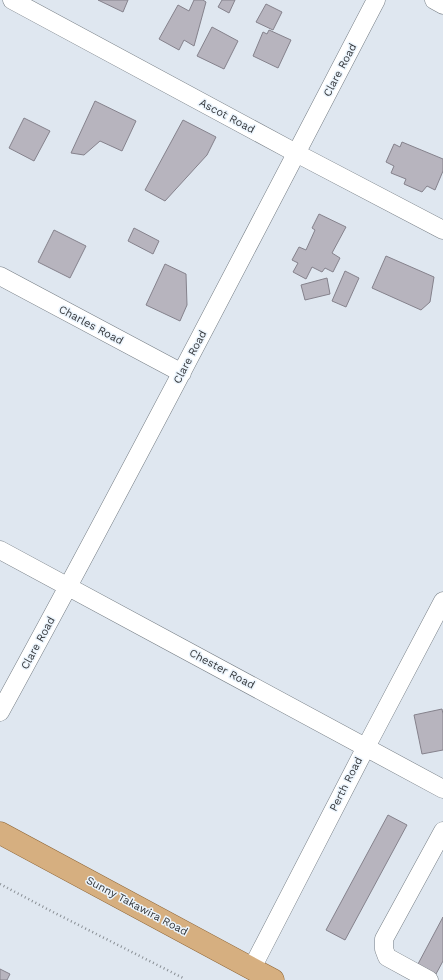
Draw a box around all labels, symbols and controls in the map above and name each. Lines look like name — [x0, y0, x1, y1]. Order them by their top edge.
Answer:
street label: Clare Road — [321, 41, 359, 99]
street label: Ascot Road — [197, 96, 257, 136]
street label: Charles Road — [57, 303, 125, 347]
street label: Clare Road — [171, 328, 209, 386]
street label: Clare Road — [18, 614, 58, 672]
street label: Chester Road — [187, 646, 257, 692]
street label: Perth Road — [327, 755, 365, 813]
street label: Sunny Takawira Road — [84, 874, 190, 938]

